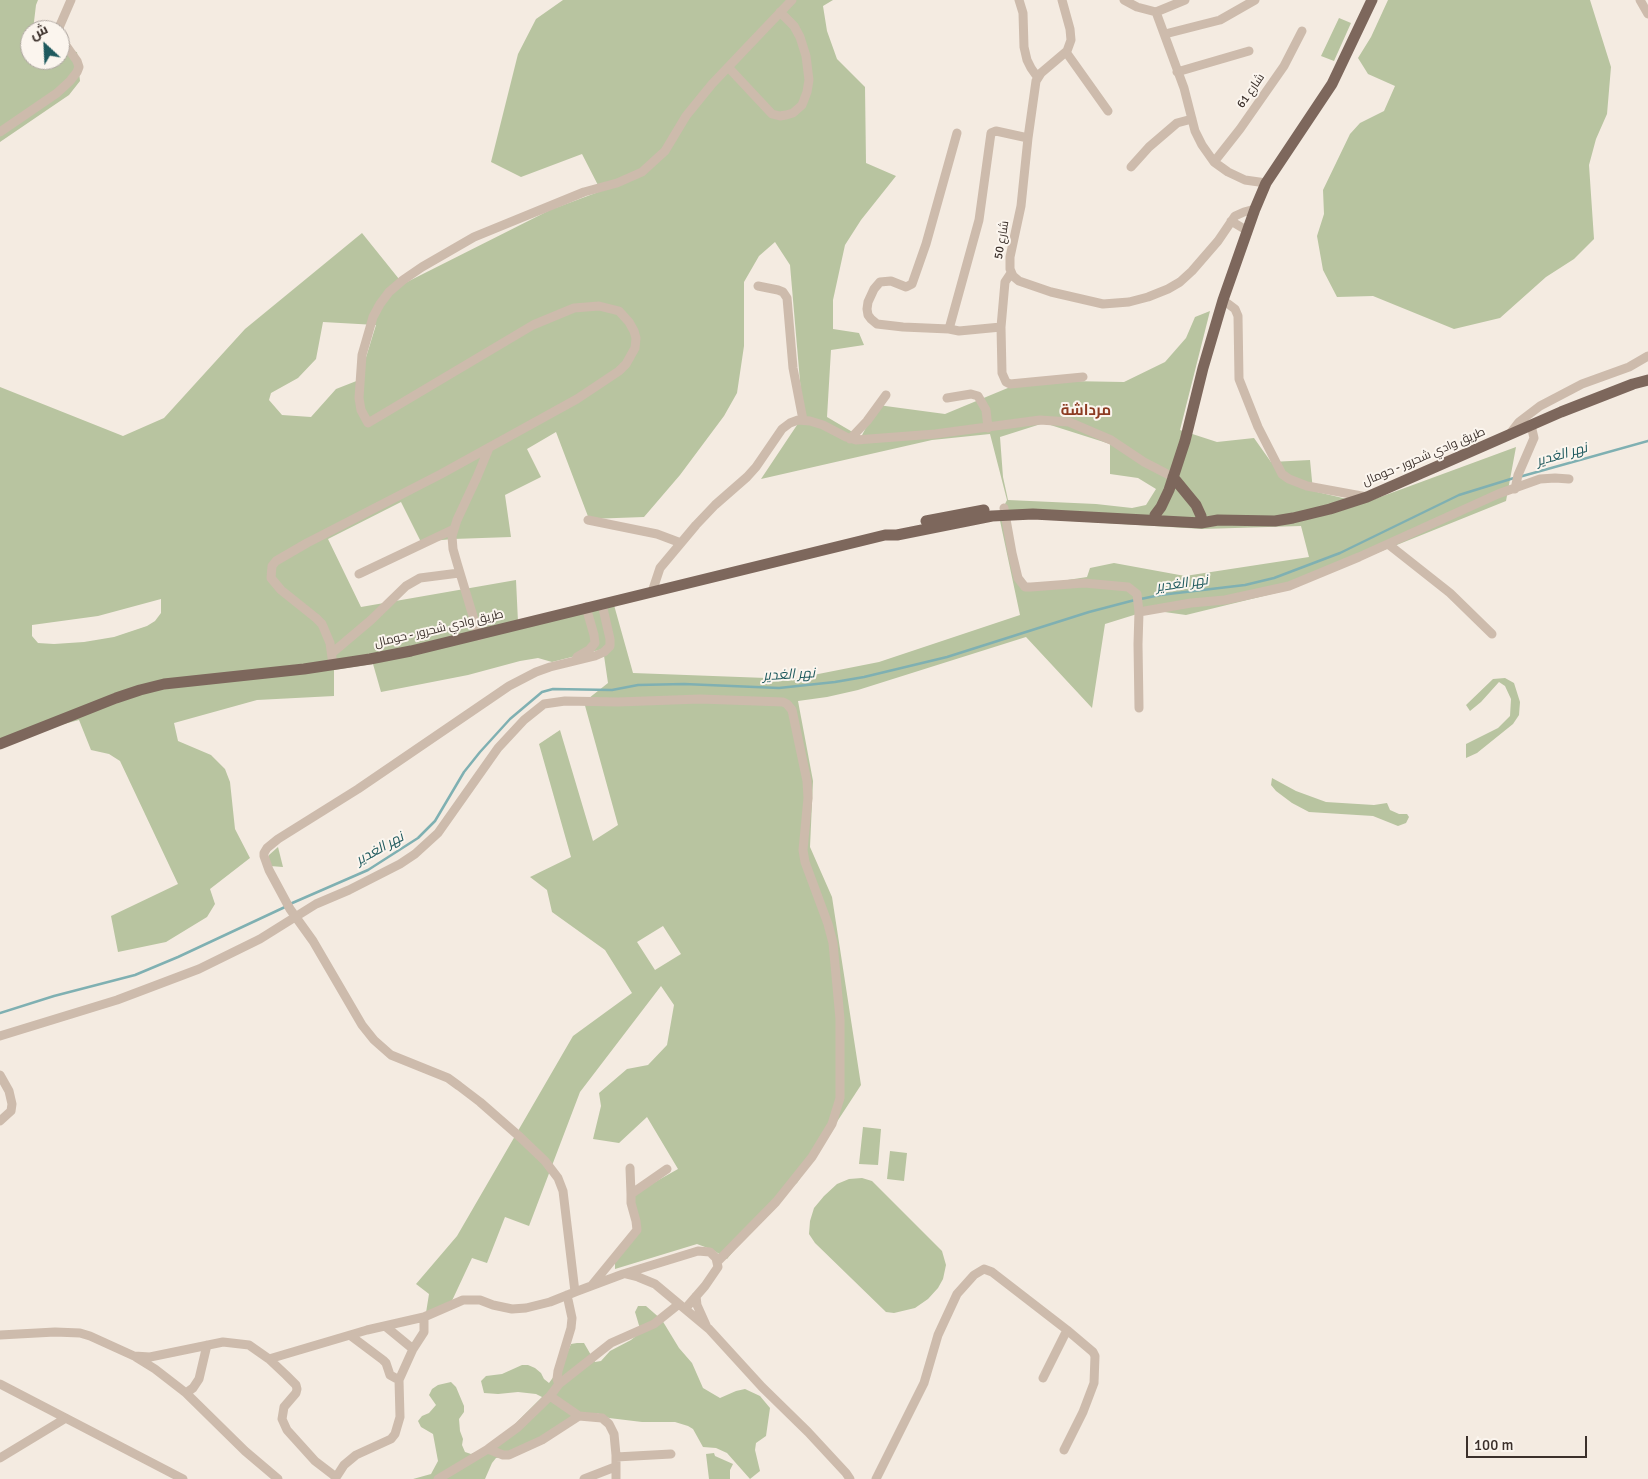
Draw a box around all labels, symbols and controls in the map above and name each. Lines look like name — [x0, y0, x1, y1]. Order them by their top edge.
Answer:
north arrow — [20, 20, 70, 70]
text: ش — [27, 20, 51, 43]
street label: شارع 61 — [1234, 71, 1268, 111]
street label: شارع 50 — [992, 220, 1012, 260]
district label: مرداشة — [1061, 402, 1111, 420]
street label: طريق وادي شحرور - حومال — [1361, 425, 1487, 489]
water label: نهر الغدير — [1535, 440, 1589, 470]
water label: نهر الغدير — [1155, 572, 1209, 596]
street label: طريق وادي شحرور - حومال — [373, 607, 505, 651]
water label: نهر الغدير — [762, 665, 816, 685]
water label: نهر الغدير — [353, 829, 407, 869]
scale bar — [1468, 1426, 1589, 1458]
text: 100 m — [1474, 1436, 1514, 1454]

